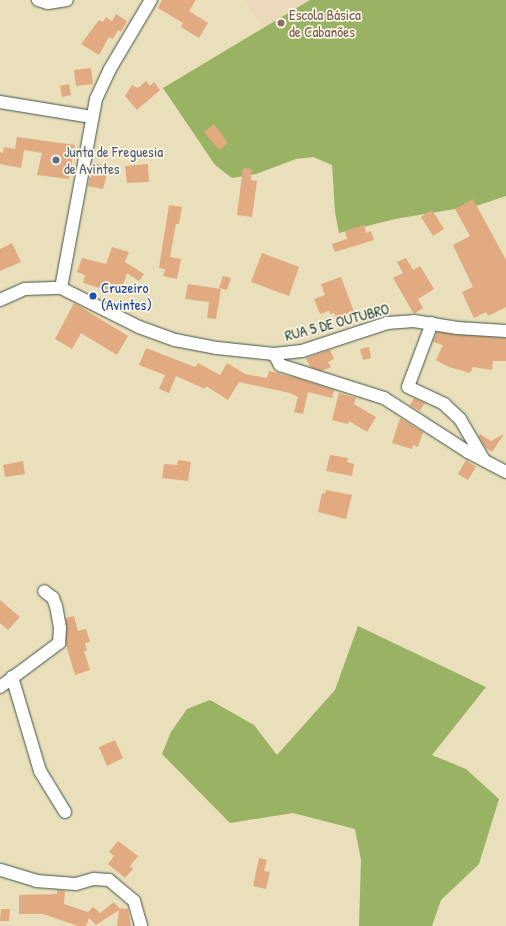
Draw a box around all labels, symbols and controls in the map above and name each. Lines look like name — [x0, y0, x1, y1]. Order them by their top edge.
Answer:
place label: Escola Básica de Cabanões — [289, 5, 361, 40]
marker: Escola Básica de Cabanões — [276, 18, 286, 28]
place label: Junta de Freguesia de Avintes — [64, 142, 163, 177]
marker: Junta de Freguesia de Avintes — [51, 155, 61, 165]
place label: Cruzeiro (Avintes) — [101, 278, 152, 313]
marker: Cruzeiro (Avintes) — [88, 291, 98, 301]
street label: RUA 5 DE OUTUBRO — [283, 299, 391, 345]

